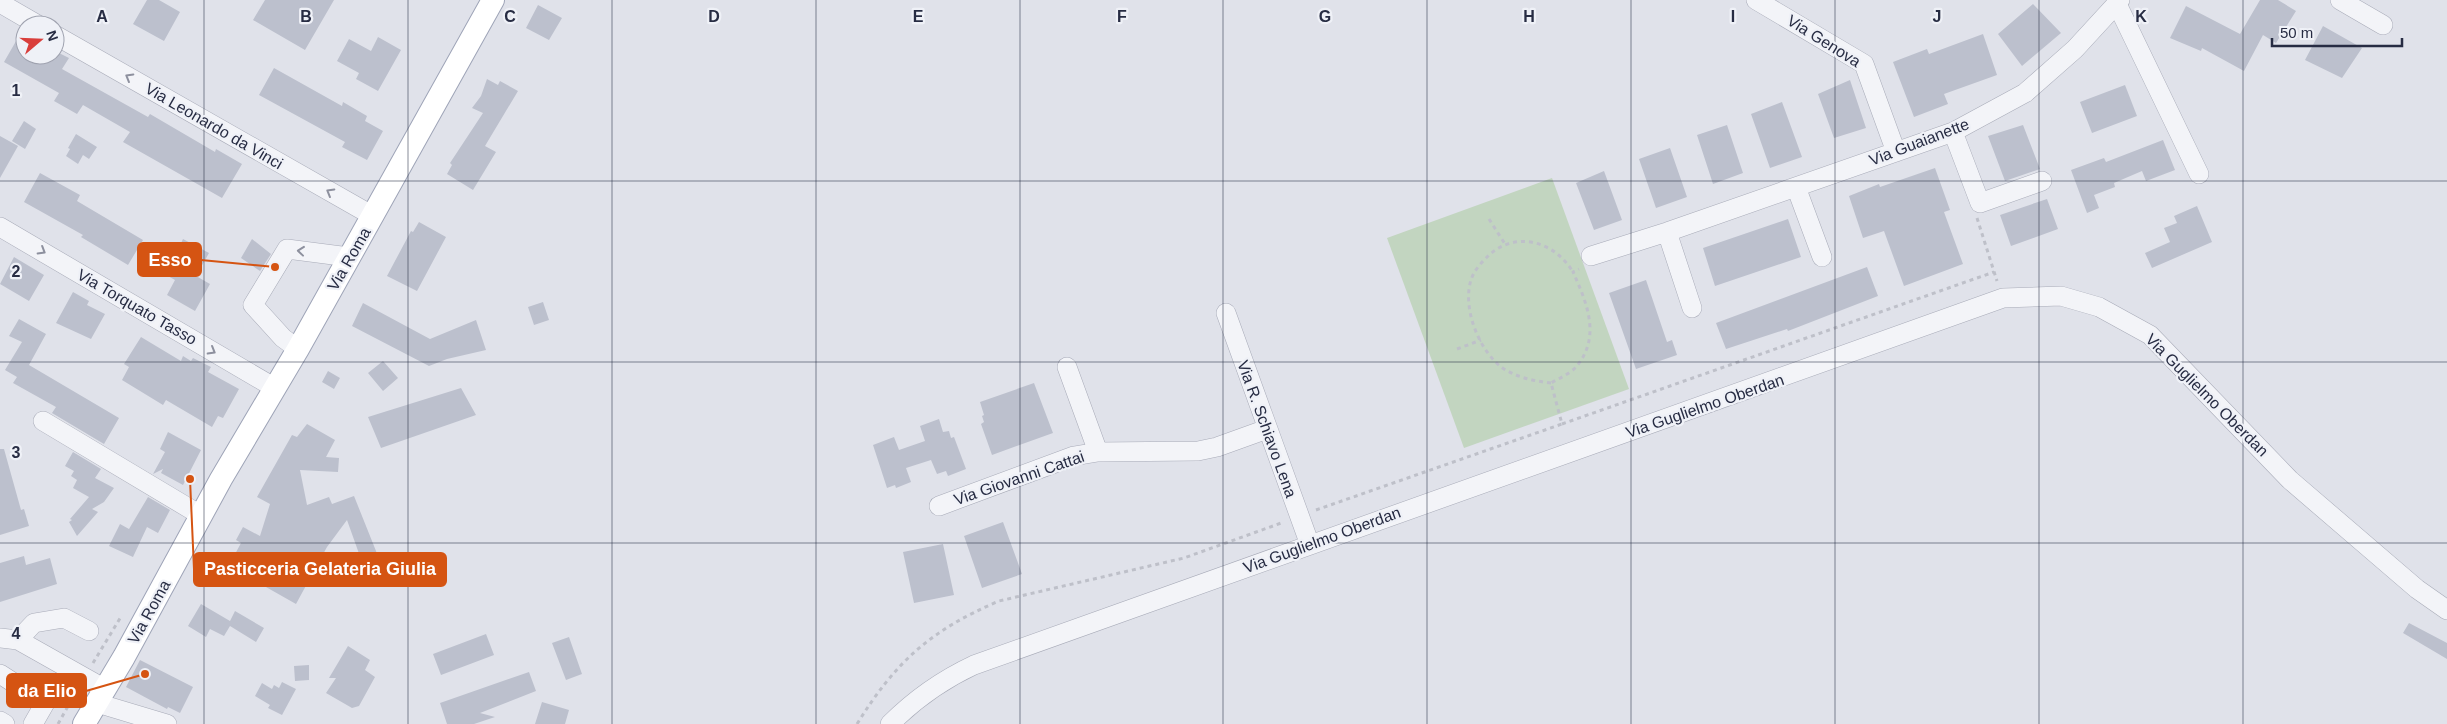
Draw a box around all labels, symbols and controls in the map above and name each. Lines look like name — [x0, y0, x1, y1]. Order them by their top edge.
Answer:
text: A — [96, 8, 108, 25]
text: B — [300, 8, 312, 25]
text: C — [504, 8, 516, 25]
text: D — [708, 8, 720, 25]
text: E — [913, 8, 924, 25]
text: F — [1117, 8, 1127, 25]
text: G — [1319, 8, 1331, 25]
text: H — [1523, 8, 1535, 25]
text: I — [1731, 8, 1735, 25]
text: J — [1933, 8, 1941, 25]
text: K — [2135, 8, 2147, 25]
street label: Via Genova — [1784, 12, 1864, 70]
north arrow — [15, 15, 65, 65]
scale bar — [2272, 15, 2402, 47]
text: 50 m — [2280, 24, 2313, 41]
text: N — [43, 28, 62, 43]
one-way arrow — [125, 73, 134, 83]
street label: Via Leonardo da Vinci — [142, 80, 286, 172]
text: 1 — [12, 82, 21, 99]
street label: Via Guaianette — [1867, 115, 1971, 169]
one-way arrow — [327, 189, 336, 199]
street label: Via Roma — [324, 224, 374, 294]
callout: Esso — [138, 243, 201, 276]
one-way arrow — [37, 245, 46, 255]
one-way arrow — [297, 246, 305, 257]
text: Esso — [148, 250, 192, 270]
text: 2 — [12, 263, 21, 280]
street label: Via Torquato Tasso — [74, 266, 200, 348]
street label: Via Guglielmo Oberdan — [2142, 330, 2272, 460]
one-way arrow — [207, 345, 216, 355]
street label: Via R. Schiavo Lena — [1234, 358, 1300, 500]
street label: Via Guglielmo Oberdan — [1624, 371, 1786, 441]
text: 3 — [12, 444, 21, 461]
street label: Via Giovanni Cattai — [952, 448, 1086, 508]
street label: Via Guglielmo Oberdan — [1241, 504, 1403, 576]
callout: Pasticceria Gelateria Giulia — [194, 553, 446, 586]
text: Pasticceria Gelateria Giulia — [204, 559, 437, 579]
street label: Via Roma — [125, 577, 173, 647]
text: 4 — [12, 625, 21, 642]
callout: da Elio — [7, 674, 86, 707]
text: da Elio — [17, 681, 77, 701]

